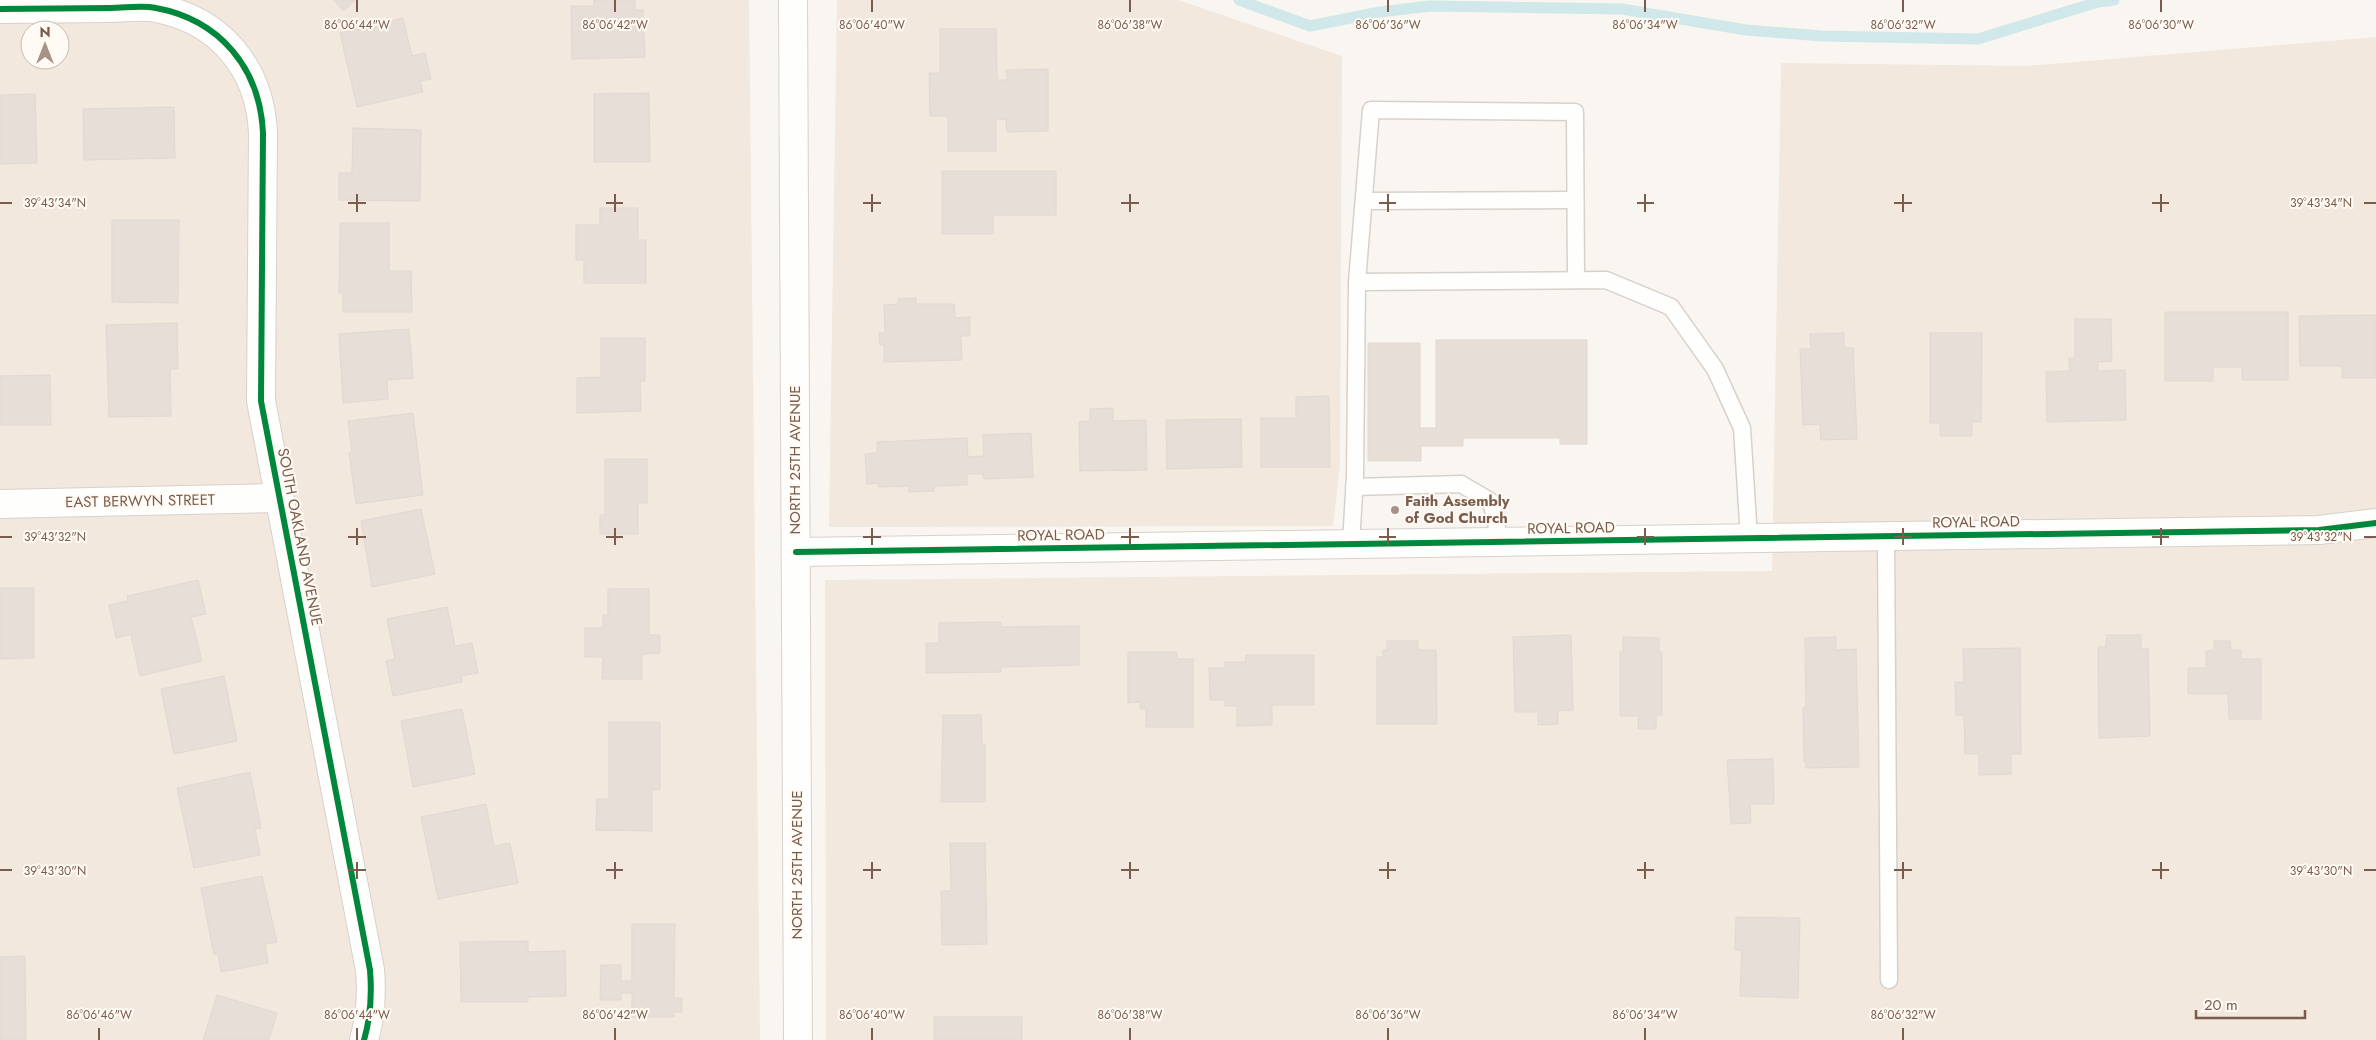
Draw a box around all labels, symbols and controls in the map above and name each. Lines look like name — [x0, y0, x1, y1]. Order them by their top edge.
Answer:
text: 86°06'44"W — [324, 16, 390, 34]
text: 86°06'42"W — [582, 16, 648, 34]
text: 86°06'40"W — [839, 16, 905, 34]
text: 86°06'38"W — [1098, 16, 1163, 34]
text: 86°06'36"W — [1355, 16, 1421, 34]
text: 86°06'34"W — [1612, 16, 1678, 34]
text: 86°06'32"W — [1870, 16, 1936, 34]
text: 86°06'30"W — [2128, 16, 2194, 34]
north arrow — [20, 20, 70, 70]
text: N — [39, 22, 51, 42]
text: 39°43'34"N — [24, 194, 86, 212]
text: 39°43'34"N — [2290, 194, 2352, 212]
street label: NORTH 25TH AVENUE — [784, 385, 806, 535]
street label: SOUTH OAKLAND AVENUE — [272, 446, 328, 628]
street label: EAST BERWYN STREET — [65, 489, 215, 513]
place label: Faith Assembly of God Church — [1405, 490, 1510, 529]
marker: Faith Assembly of God Church — [1389, 504, 1401, 516]
street label: ROYAL ROAD — [1932, 510, 2020, 534]
street label: ROYAL ROAD — [1527, 516, 1615, 540]
street label: ROYAL ROAD — [1017, 523, 1105, 547]
text: 39°43'32"N — [24, 528, 86, 546]
text: 39°43'32"N — [2290, 528, 2352, 546]
street label: NORTH 25TH AVENUE — [786, 790, 808, 940]
text: 39°43'30"N — [24, 862, 86, 880]
text: 39°43'30"N — [2290, 862, 2352, 880]
scale bar — [2196, 988, 2305, 1020]
text: 20 m — [2204, 994, 2238, 1016]
text: 86°06'46"W — [66, 1006, 132, 1024]
text: 86°06'44"W — [324, 1006, 390, 1024]
text: 86°06'42"W — [582, 1006, 648, 1024]
text: 86°06'40"W — [839, 1006, 905, 1024]
text: 86°06'38"W — [1098, 1006, 1163, 1024]
text: 86°06'36"W — [1355, 1006, 1421, 1024]
text: 86°06'34"W — [1612, 1006, 1678, 1024]
text: 86°06'32"W — [1870, 1006, 1936, 1024]

